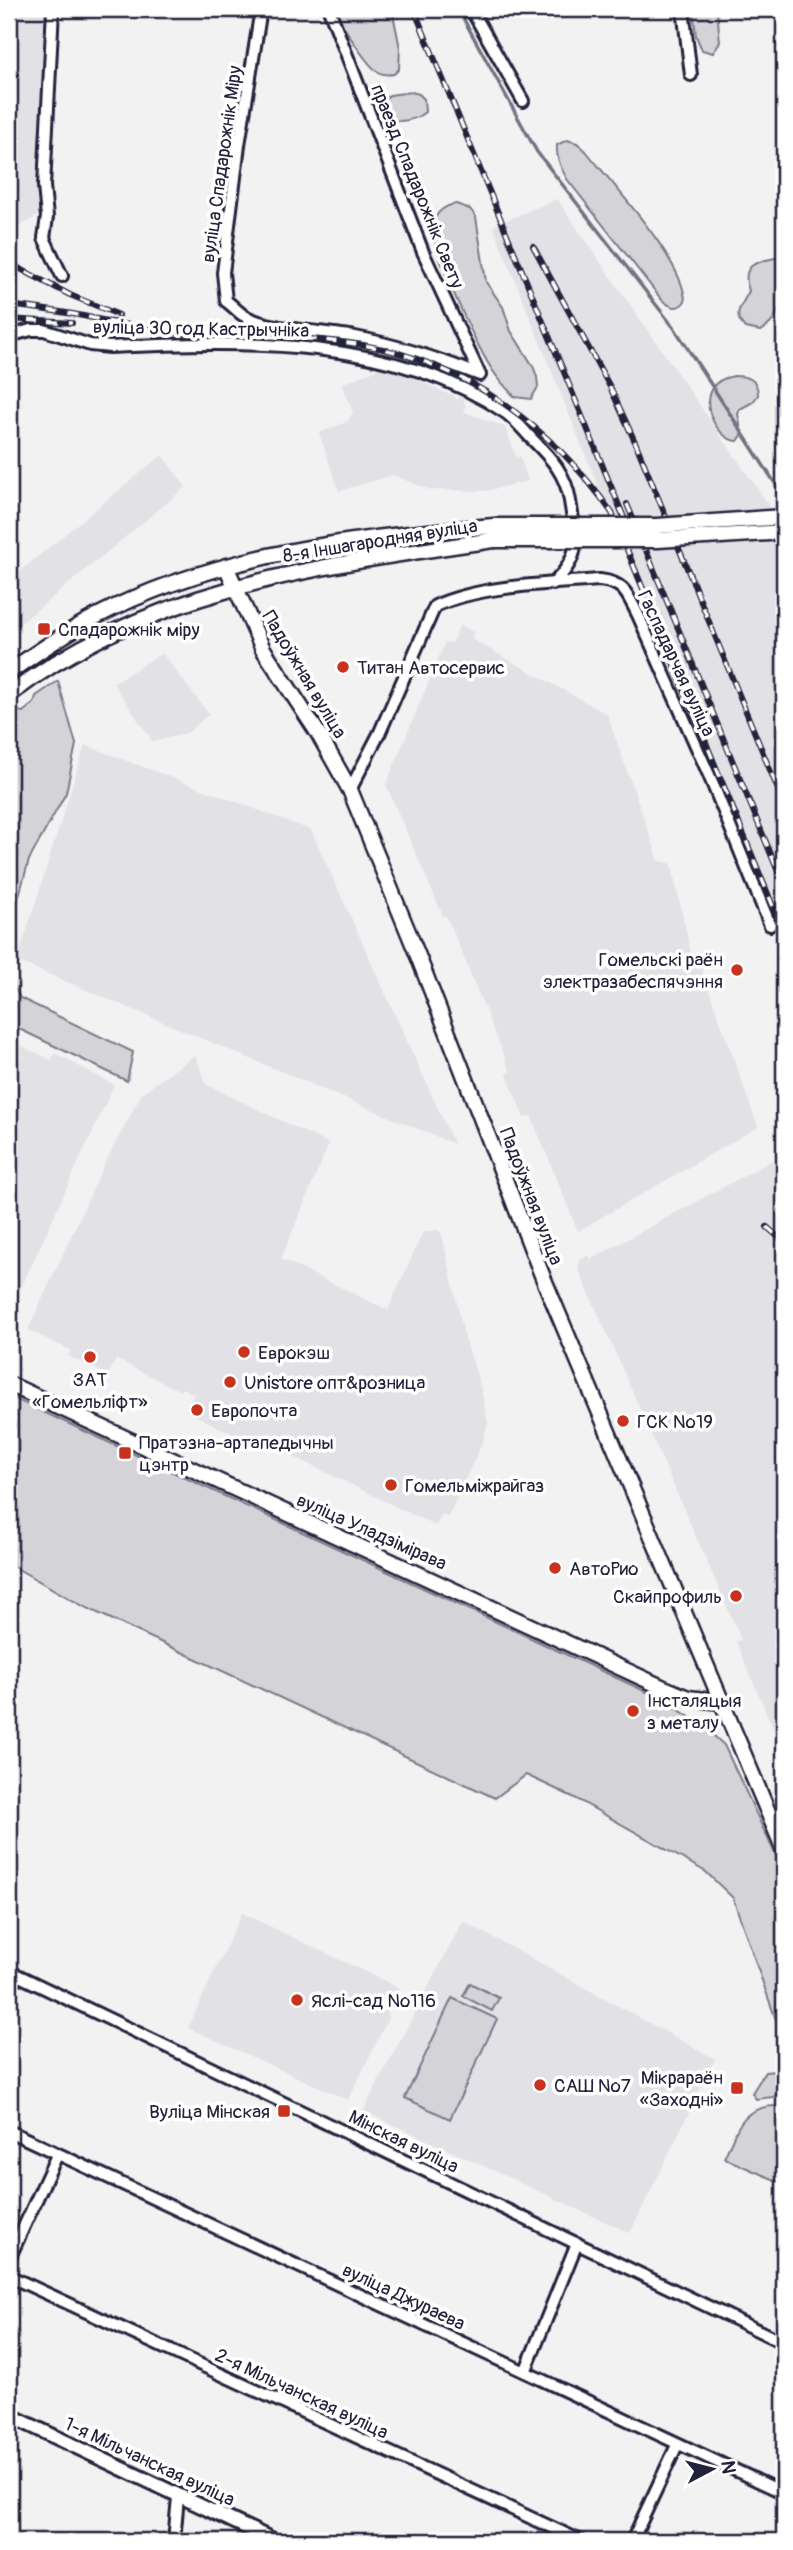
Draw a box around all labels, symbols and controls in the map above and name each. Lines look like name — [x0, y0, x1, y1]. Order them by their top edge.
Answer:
street label: вуліца Спадарожнік Міру — [196, 64, 248, 264]
street label: праезд Спадарожнік Свету — [365, 81, 469, 292]
street label: вуліца 30 год Кастрычніка — [93, 315, 310, 343]
street label: 8-я Іншагародняя вуліца — [281, 514, 479, 568]
street label: Гаспадарчая вуліца — [632, 587, 721, 740]
street label: Падоўжная вуліца — [256, 606, 352, 743]
place label: Спадарожнік міру — [58, 618, 200, 642]
marker: Спадарожнік міру — [36, 621, 52, 637]
place label: Титан Автосервис — [357, 656, 505, 680]
marker: Титан Автосервис — [335, 659, 351, 675]
place label: Гомельскі раён электразабеспячэння — [543, 948, 723, 994]
marker: Гомельскі раён электразабеспячэння — [729, 962, 745, 978]
street label: Падоўжная вуліца — [494, 1124, 568, 1269]
place label: Еврокэш — [258, 1341, 330, 1365]
marker: Еврокэш — [236, 1344, 252, 1360]
marker: ЗАТ «Гомельліфт» — [82, 1349, 98, 1365]
place label: ЗАТ «Гомельліфт» — [32, 1368, 148, 1414]
place label: Unistore опт&розница — [244, 1371, 425, 1395]
marker: Unistore опт&розница — [222, 1374, 238, 1390]
place label: Европочта — [211, 1399, 297, 1423]
marker: Европочта — [189, 1402, 205, 1418]
place label: ГСК №19 — [637, 1410, 713, 1434]
marker: ГСК №19 — [615, 1413, 631, 1429]
place label: Пратэзна-артапедычны цэнтр — [139, 1431, 334, 1477]
marker: Пратэзна-артапедычны цэнтр — [117, 1445, 133, 1461]
place label: Гомельміжрайгаз — [405, 1474, 544, 1498]
marker: Гомельміжрайгаз — [383, 1477, 399, 1493]
street label: вуліца Уладзімірава — [293, 1488, 451, 1576]
place label: АвтоРио — [569, 1557, 639, 1581]
marker: АвтоРио — [547, 1560, 563, 1576]
place label: Скайпрофиль — [613, 1585, 722, 1609]
marker: Скайпрофиль — [728, 1588, 744, 1604]
place label: Інсталяцыя з металу — [647, 1689, 742, 1735]
marker: Інсталяцыя з металу — [625, 1703, 641, 1719]
place label: Яслі-сад №116 — [311, 1989, 436, 2013]
marker: Яслі-сад №116 — [289, 1992, 305, 2008]
place label: Мікрараён «Заходні» — [640, 2066, 723, 2112]
place label: САШ №7 — [554, 2074, 631, 2098]
marker: САШ №7 — [532, 2077, 548, 2093]
marker: Мікрараён «Заходні» — [729, 2080, 745, 2096]
place label: Вуліца Мінская — [149, 2100, 270, 2124]
marker: Вуліца Мінская — [276, 2103, 292, 2119]
street label: Мінская вуліца — [345, 2105, 463, 2179]
street label: вуліца Джураева — [338, 2258, 469, 2336]
street label: 2-я Мільчанская вуліца — [211, 2343, 392, 2445]
street label: 1-я Мільчанская вуліца — [61, 2412, 239, 2512]
north arrow — [678, 2434, 748, 2504]
text: N — [715, 2459, 741, 2475]

